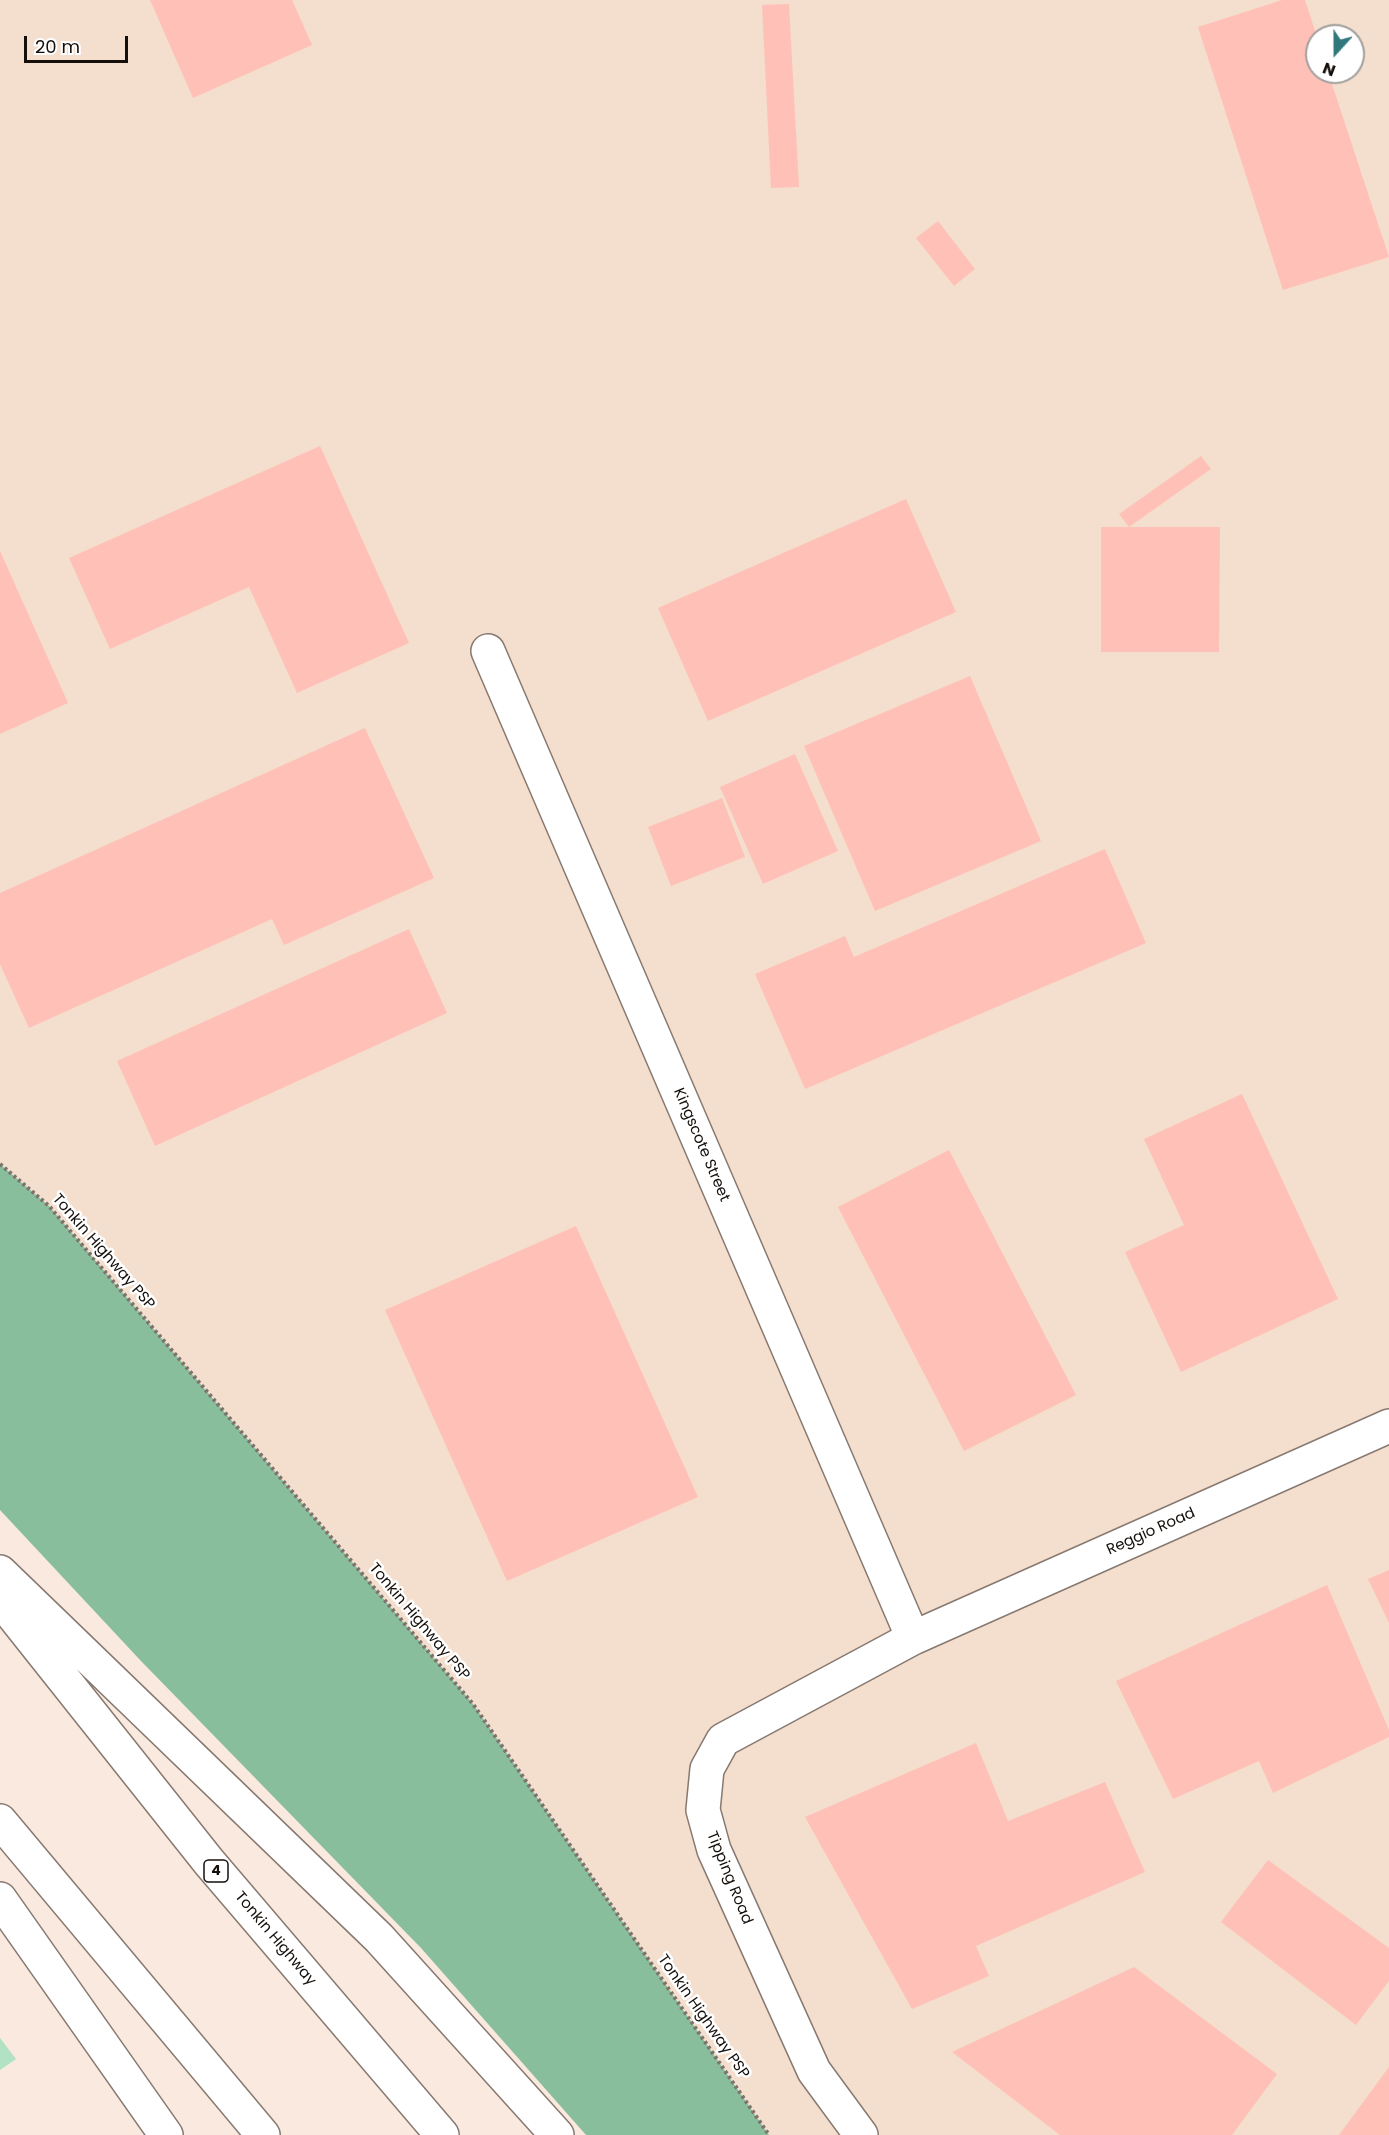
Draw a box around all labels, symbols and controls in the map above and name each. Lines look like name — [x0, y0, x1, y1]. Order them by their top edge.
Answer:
scale bar — [27, 24, 130, 62]
north arrow — [1305, 24, 1365, 84]
text: 20 m — [35, 34, 80, 59]
text: N — [1319, 57, 1339, 82]
street label: Kingscote Street — [669, 1086, 733, 1204]
street label: Tonkin Highway PSP — [48, 1191, 158, 1313]
street label: Reggio Road — [1104, 1504, 1198, 1560]
street label: Tonkin Highway PSP — [365, 1560, 473, 1684]
street label: Tipping Road — [702, 1829, 756, 1927]
road number: 4 — [204, 1860, 228, 1882]
street label: Tonkin Highway — [230, 1888, 320, 1990]
street label: Tonkin Highway PSP — [653, 1952, 753, 2082]

